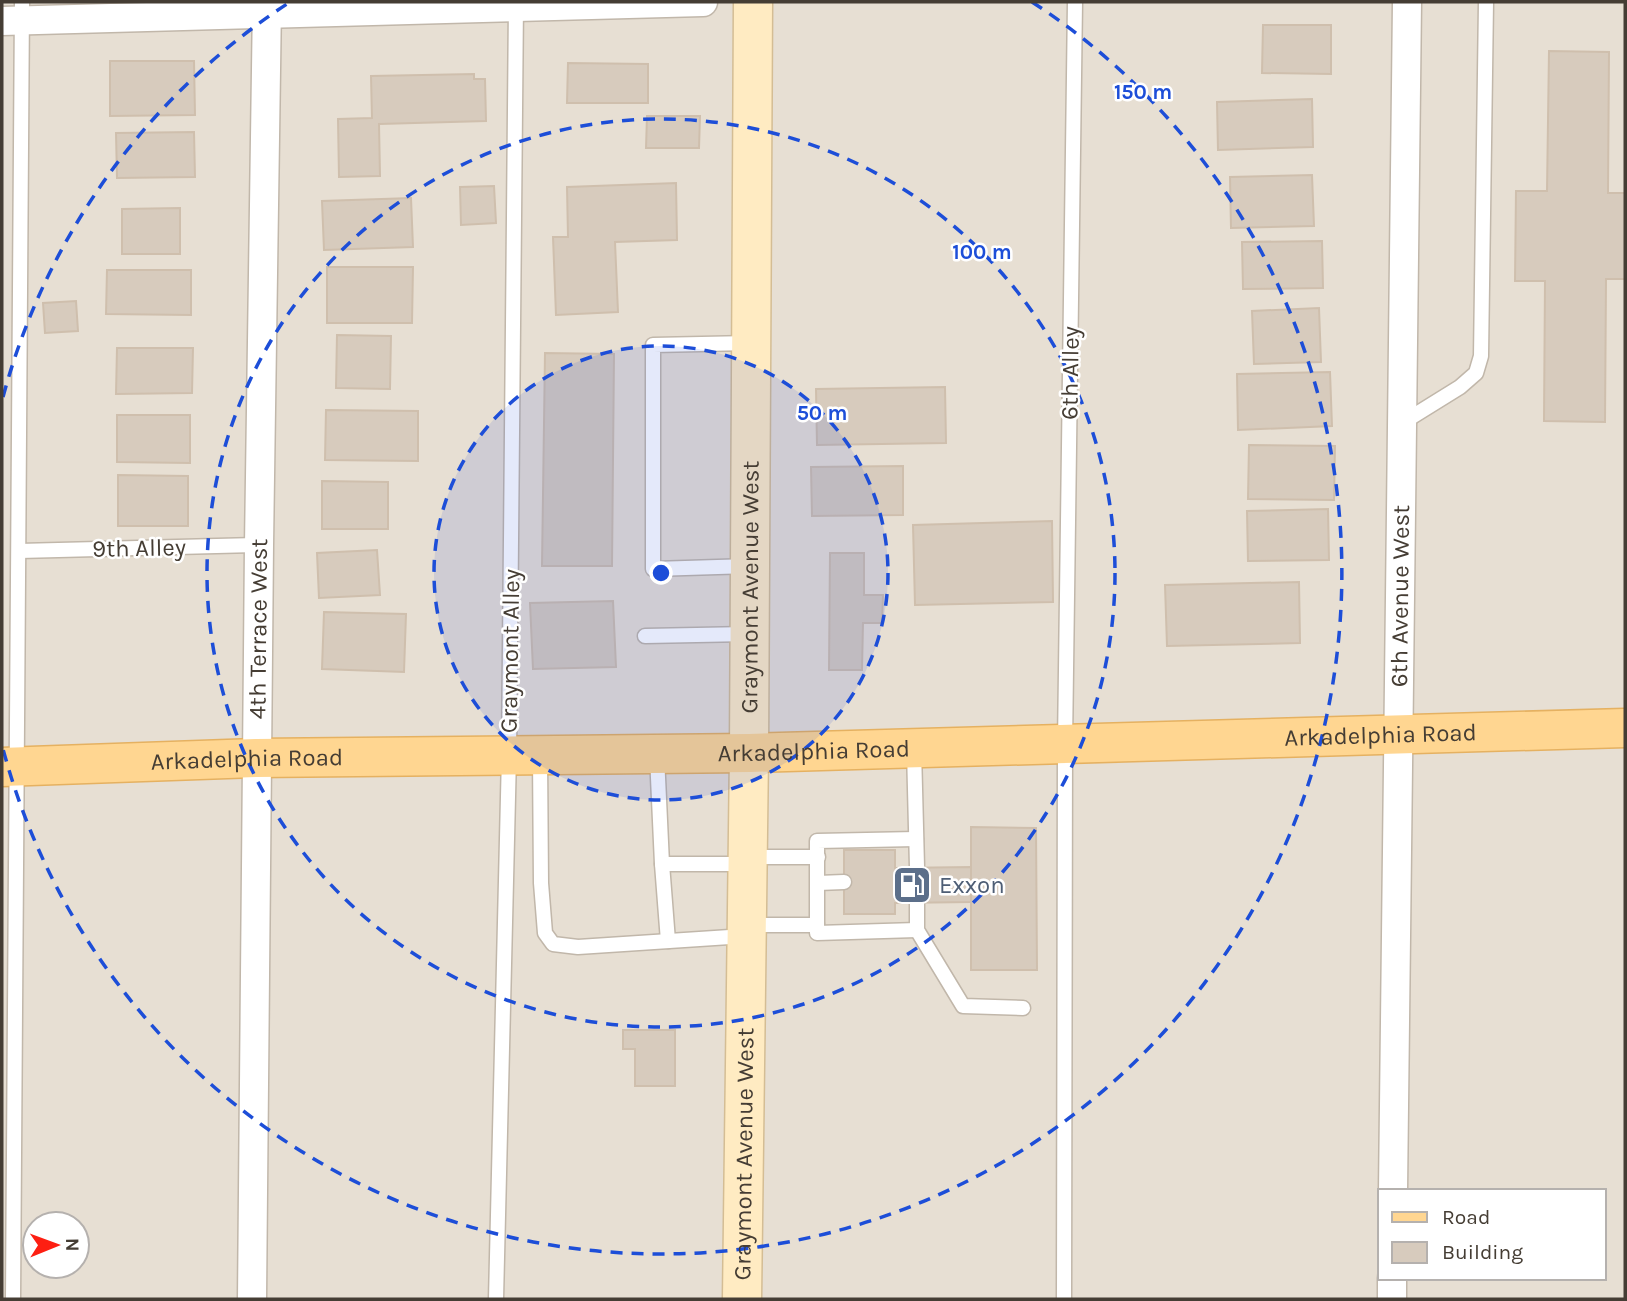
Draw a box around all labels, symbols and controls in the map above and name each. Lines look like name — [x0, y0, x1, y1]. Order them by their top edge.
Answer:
text: 150 m — [1114, 80, 1172, 104]
text: 100 m — [952, 240, 1012, 264]
street label: 6th Alley — [1055, 326, 1085, 420]
text: 50 m — [797, 401, 847, 425]
street label: Graymont Avenue West — [735, 461, 765, 714]
street label: 6th Avenue West — [1385, 505, 1415, 687]
street label: 9th Alley — [92, 533, 186, 563]
street label: 4th Terrace West — [243, 538, 273, 720]
centre of rings — [649, 561, 673, 585]
street label: Graymont Alley — [495, 569, 525, 733]
street label: Arkadelphia Road — [1284, 718, 1477, 752]
street label: Arkadelphia Road — [717, 734, 910, 767]
street label: Arkadelphia Road — [150, 743, 343, 776]
fuel station icon: Exxon — [891, 864, 933, 906]
place label: Exxon — [939, 871, 1005, 899]
street label: Graymont Avenue West — [728, 1027, 759, 1281]
legend — [1378, 1189, 1606, 1280]
text: Road — [1442, 1205, 1490, 1229]
north arrow — [21, 1210, 91, 1280]
text: N — [61, 1238, 83, 1252]
text: Building — [1442, 1240, 1523, 1264]

